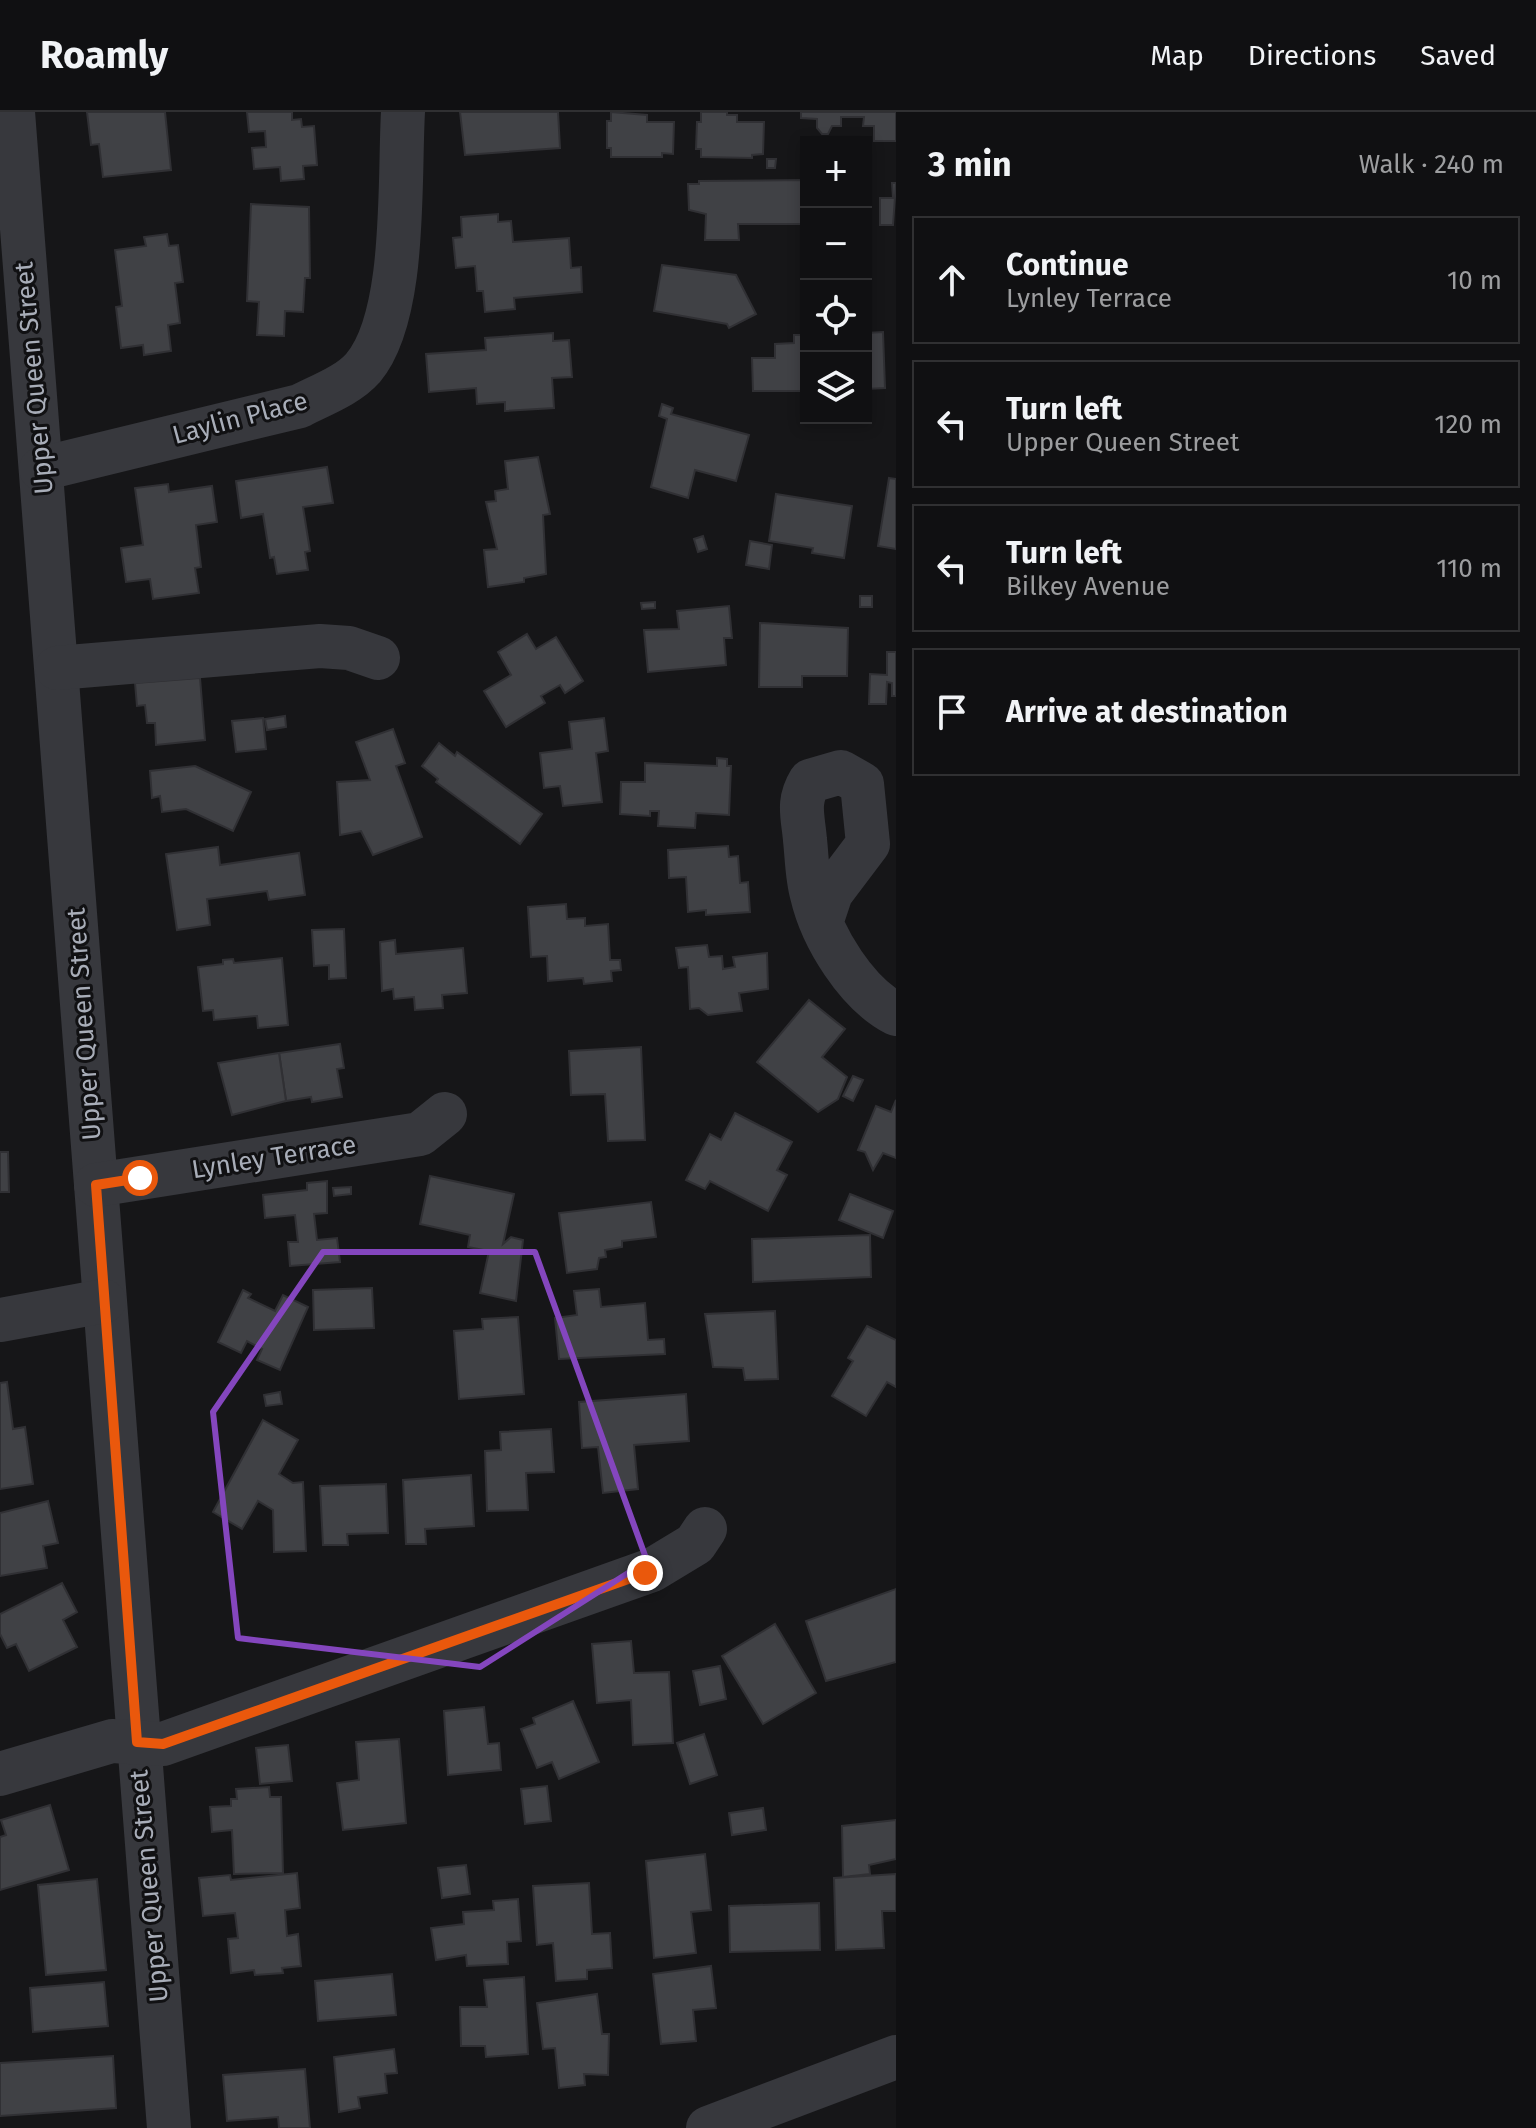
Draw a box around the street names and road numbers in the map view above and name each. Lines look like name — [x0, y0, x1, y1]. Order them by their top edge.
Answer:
street label: Upper Queen Street — [8, 260, 60, 496]
street label: Laylin Place — [169, 385, 311, 451]
street label: Upper Queen Street — [60, 906, 108, 1141]
street label: Lynley Terrace — [190, 1129, 358, 1185]
street label: Upper Queen Street — [123, 1768, 175, 2004]

